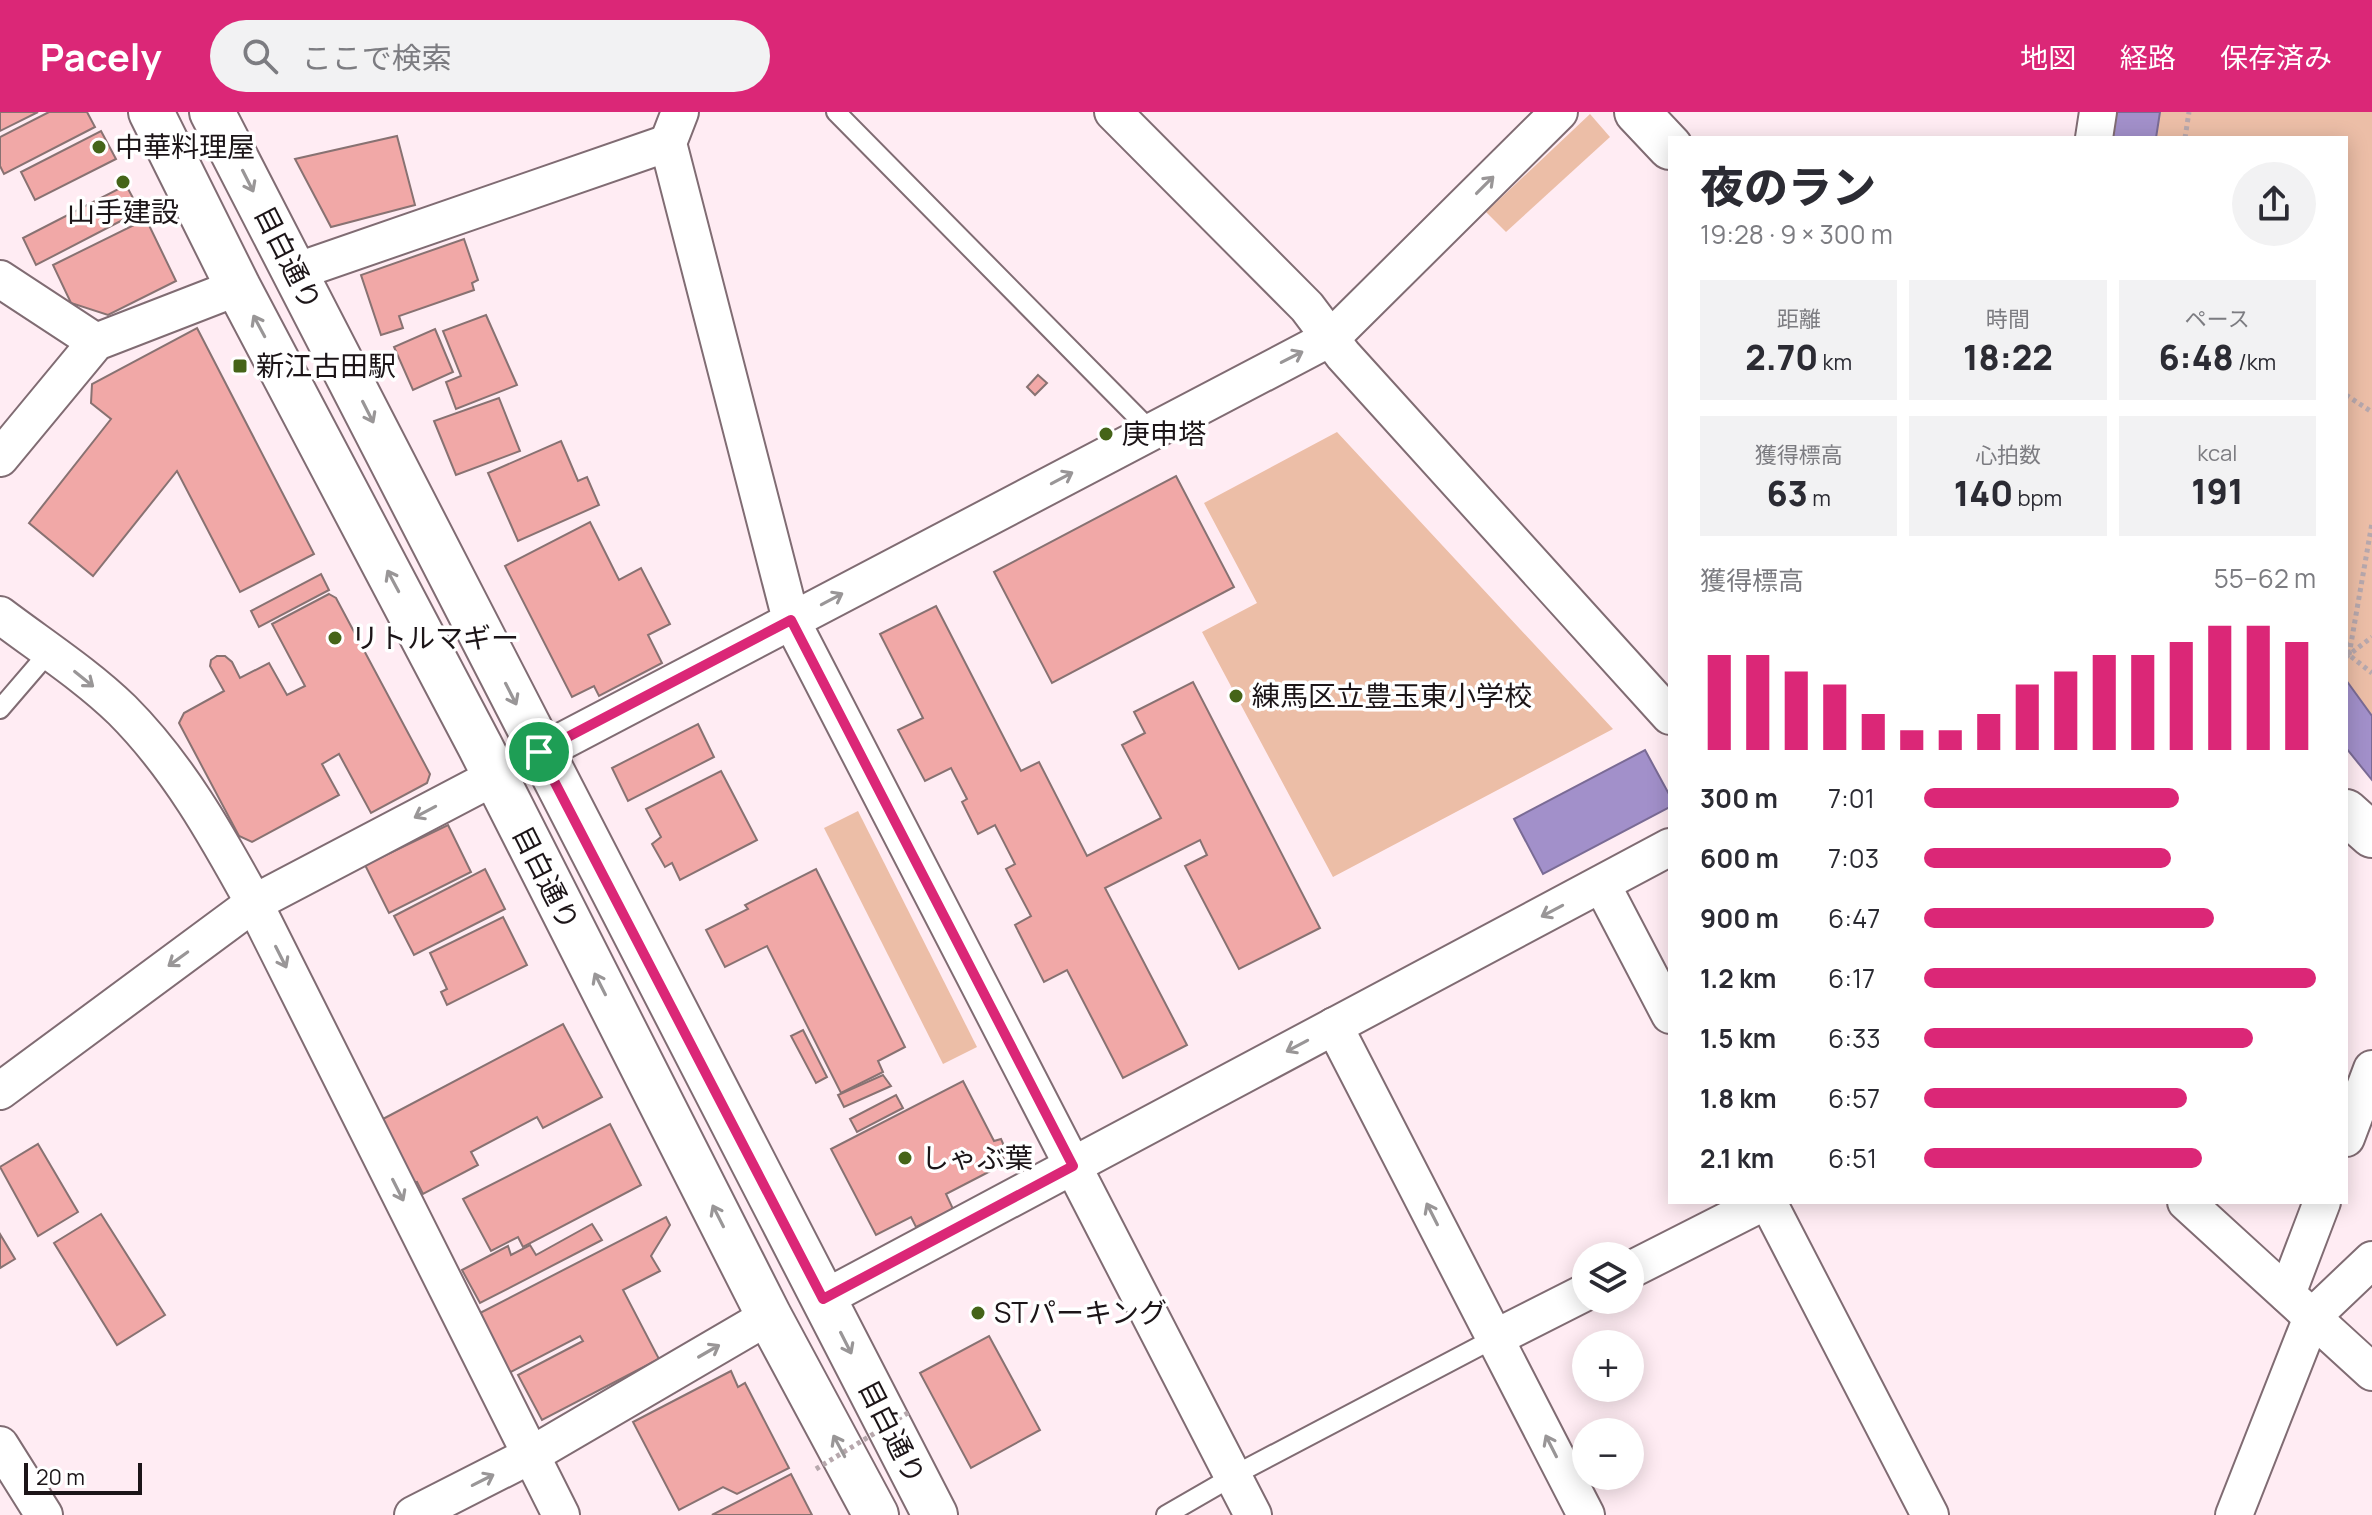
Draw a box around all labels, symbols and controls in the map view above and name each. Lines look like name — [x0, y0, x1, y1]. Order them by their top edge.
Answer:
search box — [210, 20, 770, 92]
text: Pacely — [40, 30, 162, 82]
icon: search — [238, 34, 282, 78]
text: ここで検索 — [302, 37, 452, 78]
text: 地図 — [2020, 38, 2076, 76]
text: 経路 — [2120, 38, 2176, 76]
text: 保存済み — [2220, 38, 2332, 76]
place label: 中華料理屋 — [115, 127, 255, 165]
marker: 中華料理屋 — [90, 138, 108, 156]
text: 夜のラン — [1700, 156, 1876, 216]
button: share — [2232, 162, 2316, 246]
one-way arrow — [241, 169, 257, 193]
marker: 山手建設 — [114, 173, 132, 191]
one-way arrow — [1475, 176, 1494, 195]
place label: 山手建設 — [67, 192, 179, 230]
street label: 目白通り — [247, 199, 331, 316]
text: 19:28 · 9 × 300 m — [1700, 216, 1893, 252]
text: 距離 — [1777, 304, 1821, 334]
text: 時間 — [1986, 304, 2030, 334]
text: ペース — [2185, 304, 2250, 334]
one-way arrow — [250, 315, 266, 339]
text: 2.70 — [1745, 334, 1818, 380]
text: 18:22 — [1963, 334, 2053, 380]
text: 6:48 — [2158, 334, 2234, 380]
place label: 新江古田駅 — [256, 346, 396, 384]
text: km — [1818, 347, 1852, 377]
text: /km — [2234, 347, 2276, 377]
one-way arrow — [1280, 349, 1304, 365]
marker: 新江古田駅 — [231, 357, 249, 375]
one-way arrow — [360, 400, 376, 424]
place label: 庚申塔 — [1122, 414, 1206, 452]
marker: 庚申塔 — [1097, 425, 1115, 443]
text: kcal — [2197, 438, 2237, 468]
text: 獲得標高 — [1755, 440, 1843, 470]
text: 心拍数 — [1975, 440, 2041, 470]
text: 191 — [2191, 468, 2243, 514]
one-way arrow — [1049, 469, 1073, 485]
text: 63 — [1767, 470, 1808, 516]
text: 140 — [1954, 470, 2013, 516]
text: m — [1808, 483, 1831, 513]
text: bpm — [2013, 483, 2062, 513]
text: 55–62 m — [2214, 560, 2316, 596]
text: 獲得標高 — [1700, 562, 1804, 598]
one-way arrow — [385, 570, 401, 594]
one-way arrow — [819, 590, 843, 606]
place label: リトルマギー — [351, 618, 519, 656]
marker: リトルマギー — [326, 629, 344, 647]
one-way arrow — [74, 670, 94, 688]
place label: 練馬区立豊玉東小学校 — [1252, 676, 1532, 714]
one-way arrow — [504, 681, 519, 705]
marker: 練馬区立豊玉東小学校 — [1227, 687, 1245, 705]
pin — [505, 718, 573, 786]
icon: arrive — [517, 730, 561, 774]
text: 300 m — [1700, 780, 1778, 816]
text: 7:01 — [1828, 780, 1875, 816]
one-way arrow — [414, 804, 437, 820]
street label: 目白通り — [505, 819, 589, 936]
text: 600 m — [1700, 840, 1779, 876]
text: 7:03 — [1828, 840, 1879, 876]
text: 900 m — [1700, 900, 1779, 936]
text: 6:47 — [1828, 900, 1880, 936]
one-way arrow — [1541, 903, 1564, 919]
one-way arrow — [274, 945, 290, 969]
one-way arrow — [168, 951, 190, 967]
text: 1.2 km — [1700, 960, 1776, 996]
text: 6:17 — [1828, 960, 1875, 996]
one-way arrow — [592, 973, 608, 997]
text: 1.5 km — [1700, 1020, 1776, 1056]
text: 6:33 — [1828, 1020, 1881, 1056]
one-way arrow — [1286, 1038, 1310, 1054]
text: 1.8 km — [1700, 1080, 1777, 1116]
text: 6:57 — [1828, 1080, 1880, 1116]
place label: しゃぶ葉 — [921, 1138, 1033, 1176]
text: 2.1 km — [1700, 1140, 1774, 1176]
text: 6:51 — [1828, 1140, 1877, 1176]
marker: しゃぶ葉 — [896, 1149, 914, 1167]
one-way arrow — [391, 1177, 406, 1201]
one-way arrow — [1423, 1203, 1439, 1227]
one-way arrow — [710, 1204, 726, 1228]
map controls — [1572, 1242, 1644, 1490]
button: layers — [1572, 1242, 1644, 1314]
place label: STパーキング — [994, 1293, 1167, 1331]
marker: STパーキング — [969, 1304, 987, 1322]
one-way arrow — [839, 1330, 854, 1354]
button: + — [1572, 1330, 1644, 1402]
one-way arrow — [697, 1343, 720, 1359]
street label: 目白通り — [851, 1373, 935, 1490]
button: − — [1572, 1418, 1644, 1490]
one-way arrow — [1542, 1434, 1558, 1458]
one-way arrow — [831, 1435, 847, 1458]
scale bar — [24, 1459, 142, 1495]
text: 20 m — [36, 1462, 85, 1492]
one-way arrow — [470, 1471, 494, 1487]

